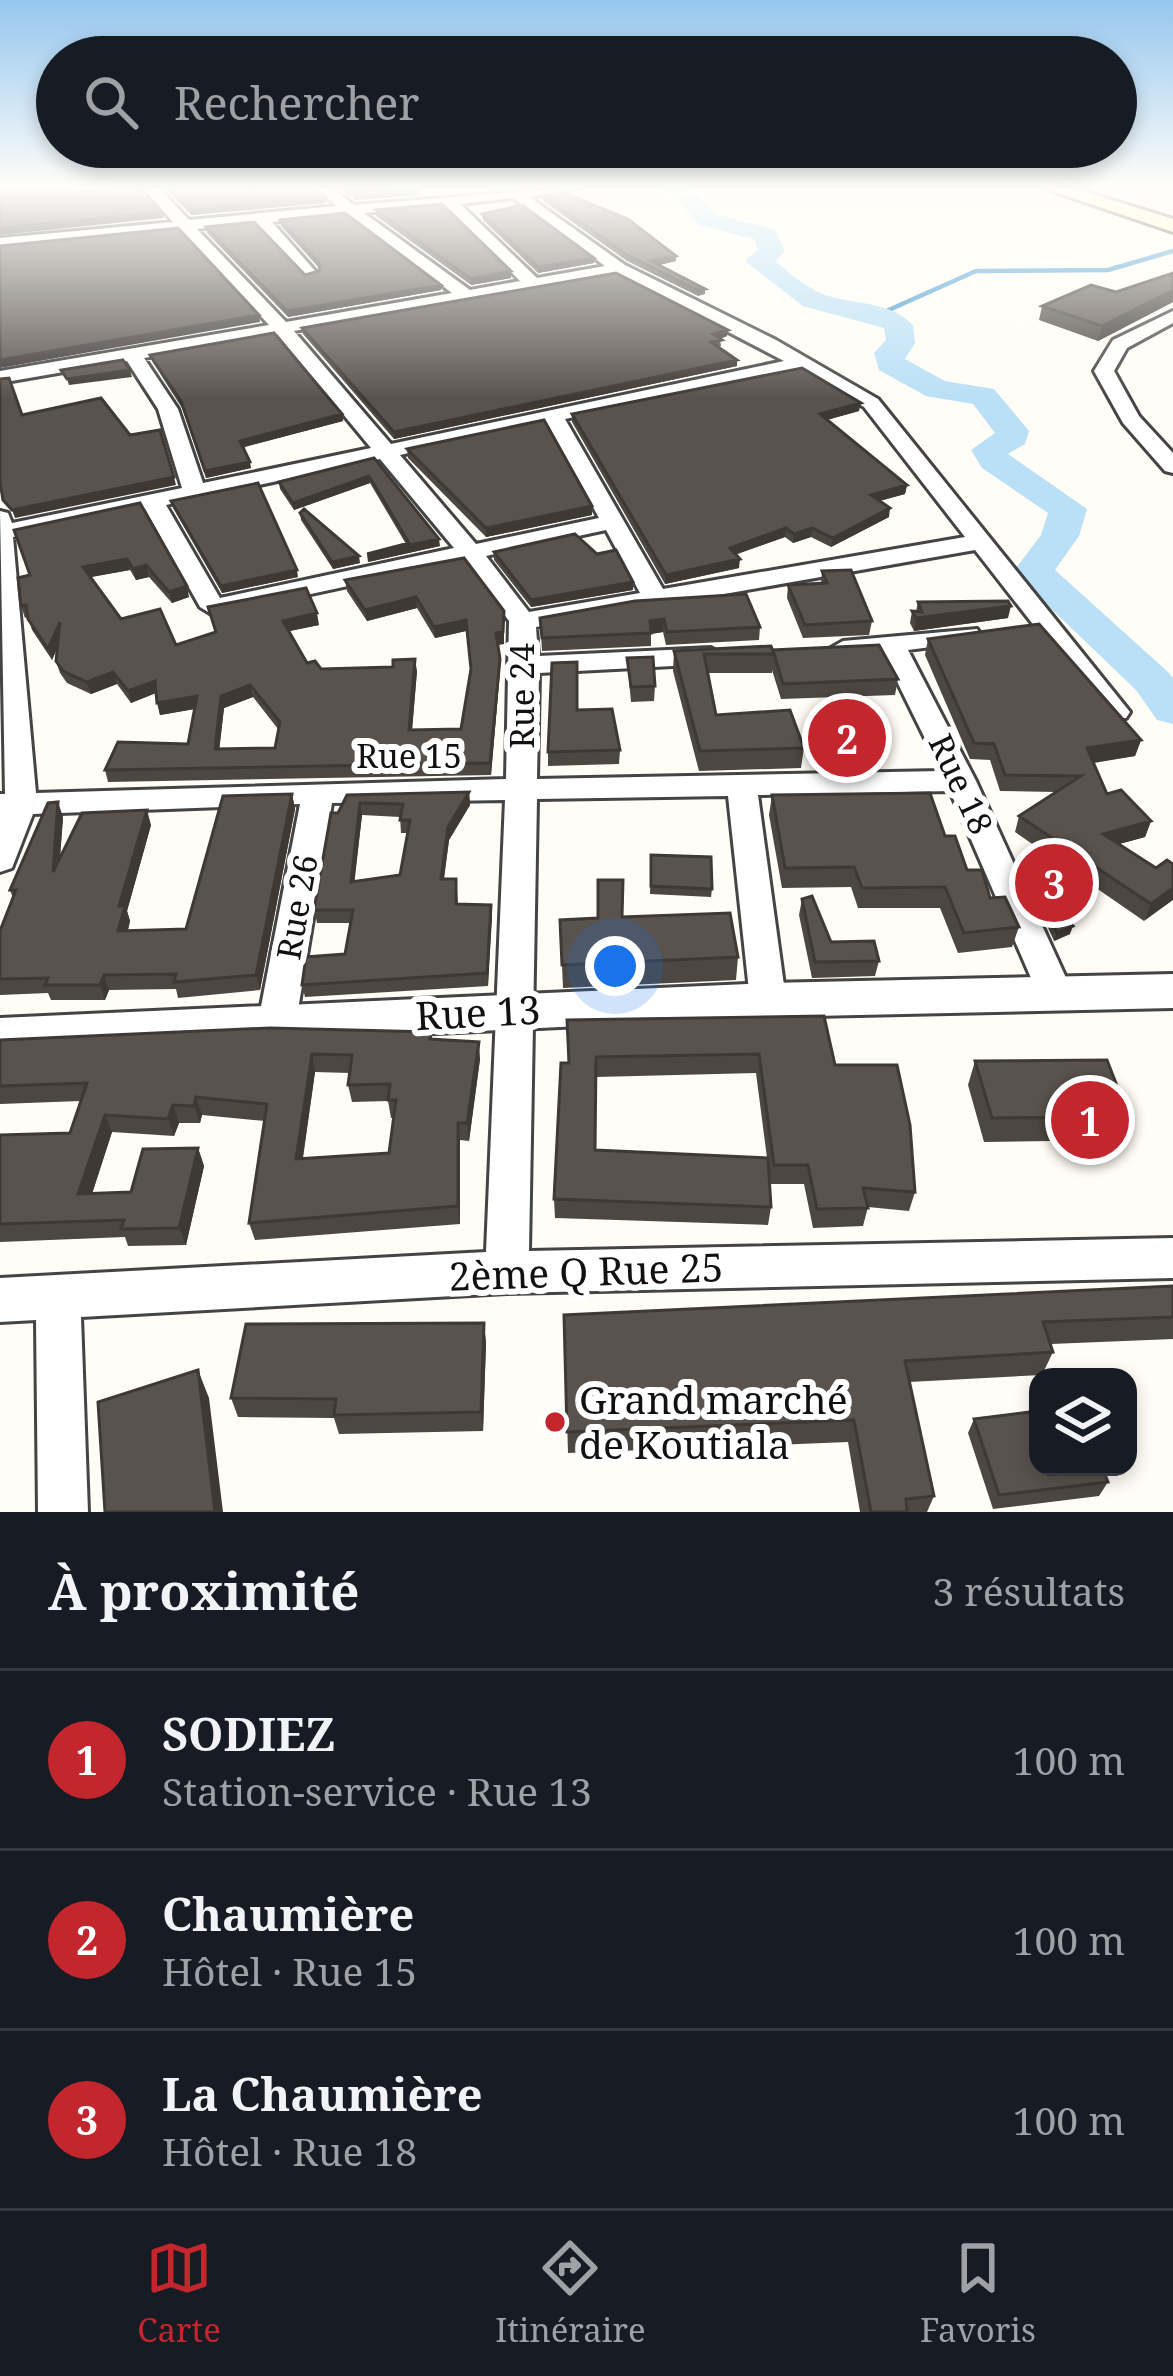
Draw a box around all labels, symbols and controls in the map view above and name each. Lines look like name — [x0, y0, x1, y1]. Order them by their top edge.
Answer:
search box — [36, 36, 1137, 168]
icon: search — [78, 69, 144, 135]
text: Rechercher — [174, 72, 420, 133]
street label: Rue 24 — [499, 643, 544, 749]
pin: 2 — [808, 693, 886, 783]
street label: Rue 18 — [919, 726, 1004, 841]
street label: Rue 15 — [356, 733, 462, 778]
pin: 3 — [1015, 838, 1093, 928]
street label: Rue 26 — [265, 851, 328, 963]
your location — [585, 936, 645, 996]
street label: Rue 13 — [414, 982, 542, 1041]
pin: 1 — [1051, 1075, 1129, 1165]
street label: 2ème Q Rue 25 — [448, 1239, 724, 1302]
map controls — [1029, 1368, 1137, 1476]
button: layers — [1029, 1368, 1137, 1476]
place label: Grand marché de Koutiala — [579, 1372, 848, 1470]
marker: Grand marché de Koutiala — [542, 1409, 568, 1435]
text: À proximité — [48, 1555, 360, 1625]
text: 3 résultats — [932, 1564, 1125, 1617]
text: SODIEZ — [162, 1703, 335, 1764]
text: 1 — [76, 1733, 98, 1786]
text: 100 m — [1013, 1733, 1125, 1786]
text: Station-service · Rue 13 — [162, 1764, 592, 1817]
text: Chaumière — [162, 1883, 414, 1944]
text: 2 — [76, 1913, 98, 1966]
text: 100 m — [1013, 1913, 1125, 1966]
text: Hôtel · Rue 15 — [162, 1944, 417, 1997]
text: La Chaumière — [162, 2063, 483, 2124]
text: 3 — [76, 2093, 98, 2146]
text: 100 m — [1013, 2093, 1125, 2146]
text: Hôtel · Rue 18 — [162, 2124, 417, 2177]
tab: Carte — [137, 2235, 221, 2352]
tab: Itinéraire — [495, 2235, 646, 2352]
tab: Favoris — [920, 2235, 1036, 2352]

